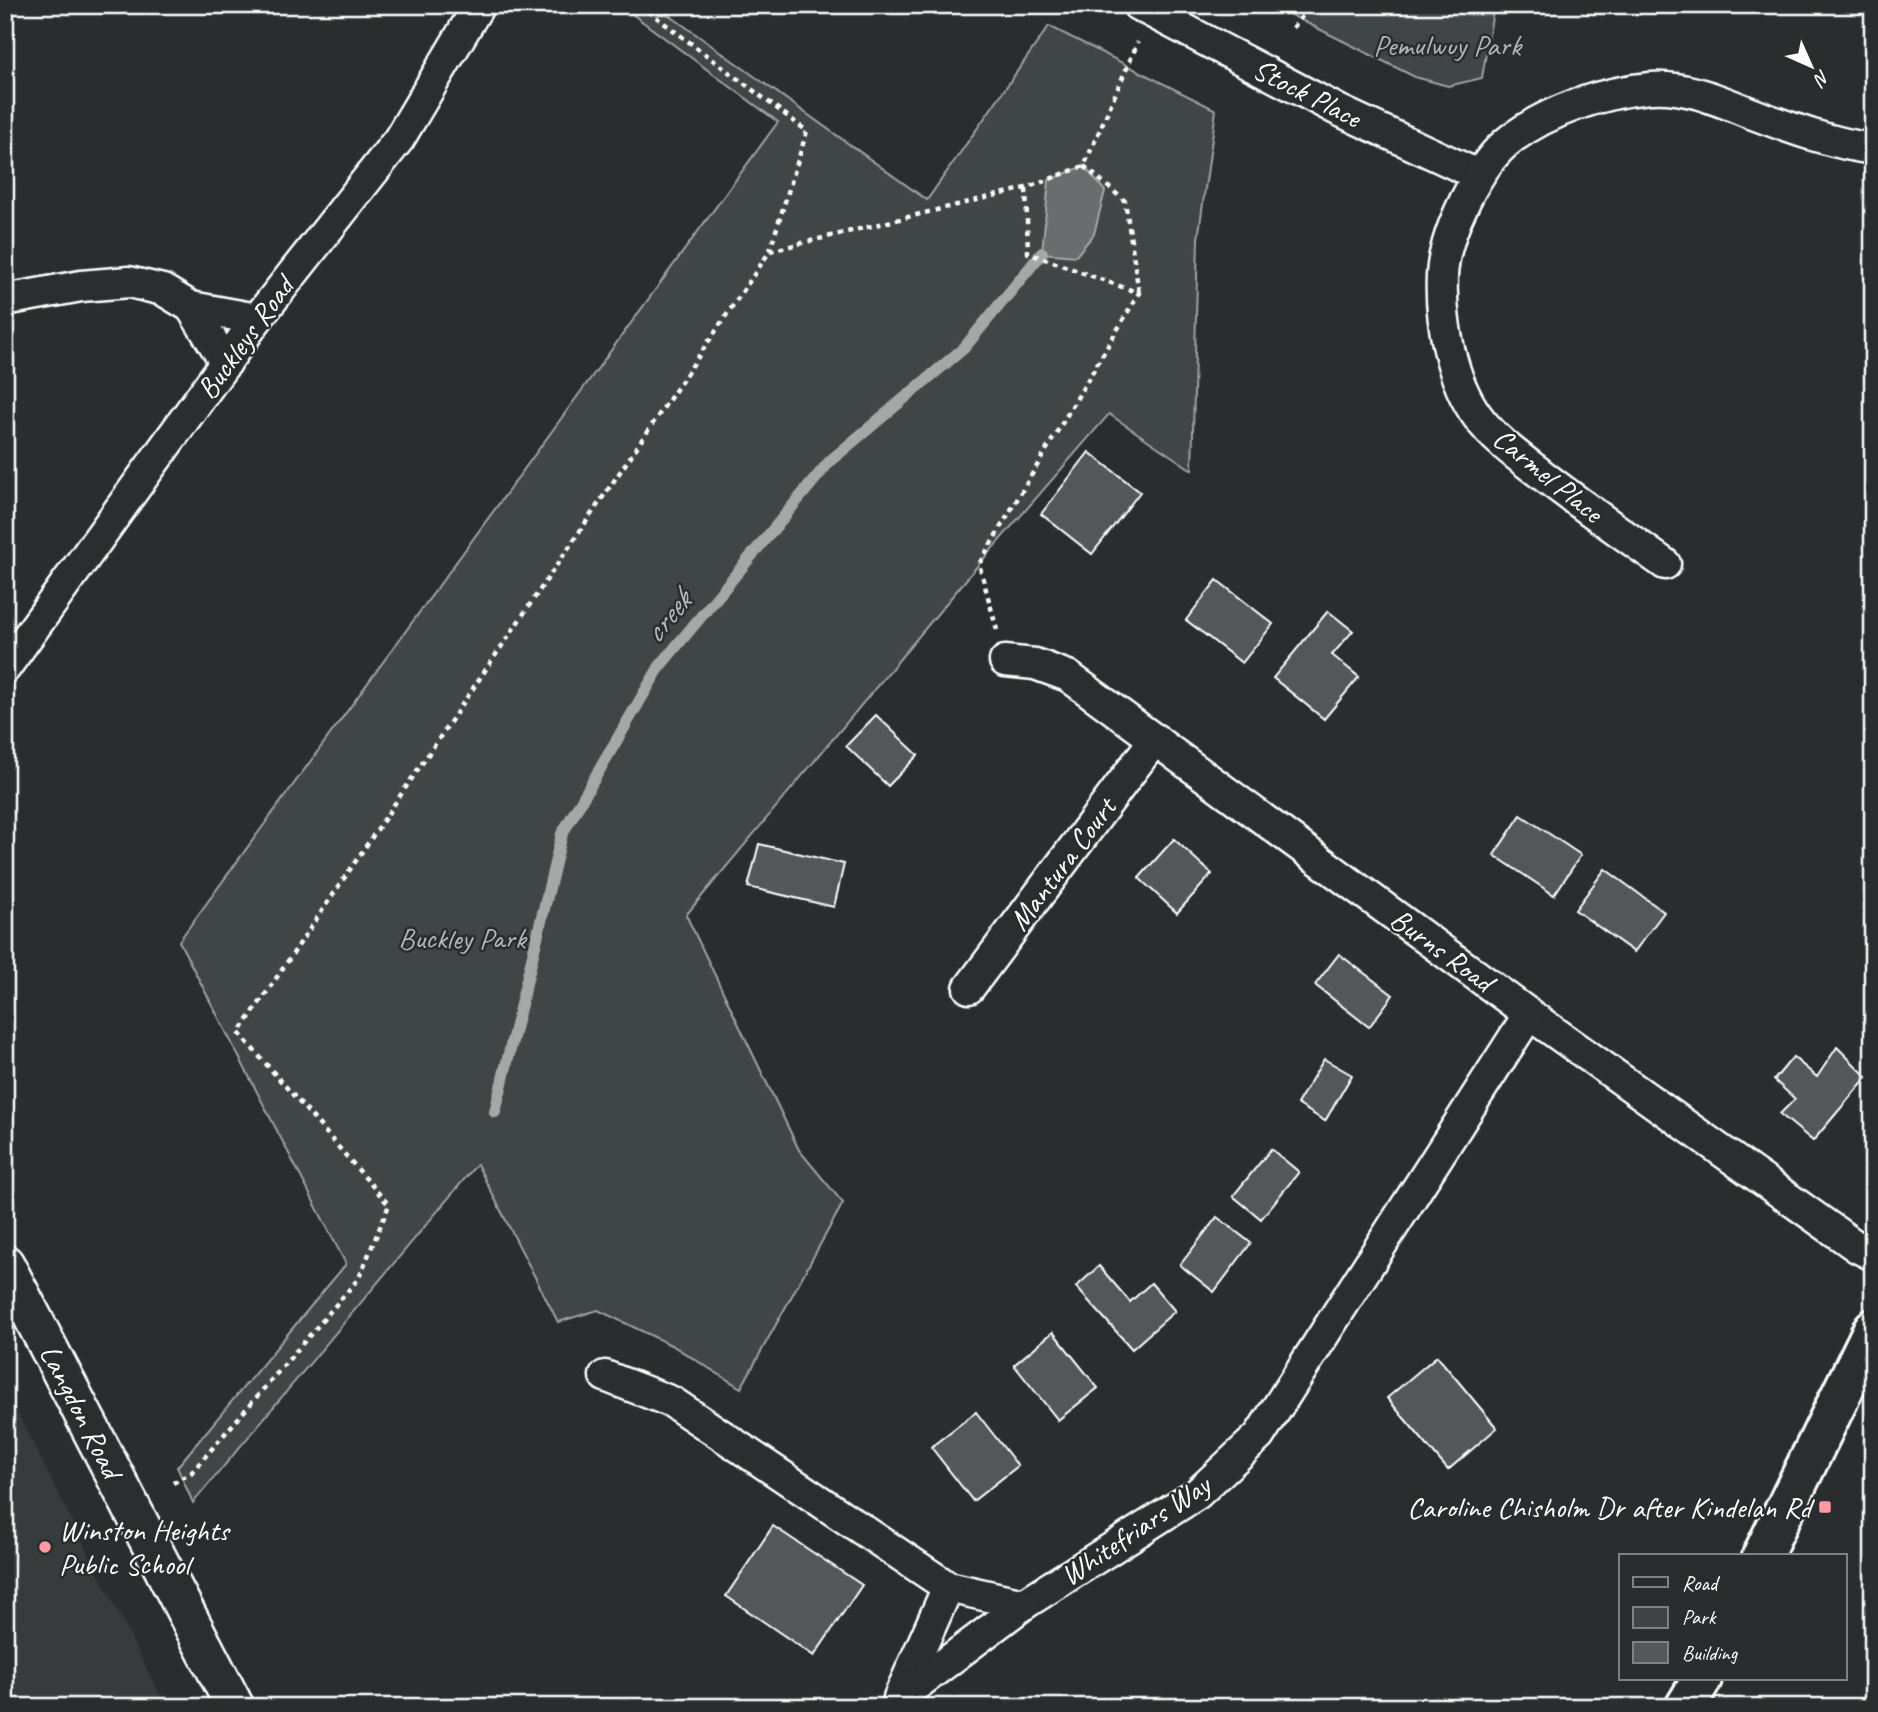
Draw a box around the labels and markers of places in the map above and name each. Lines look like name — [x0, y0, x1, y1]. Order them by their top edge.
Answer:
place label: Caroline Chisholm Dr after Kindelan Rd — [1407, 1488, 1815, 1526]
marker: Caroline Chisholm Dr after Kindelan Rd — [1817, 1499, 1833, 1515]
place label: Winston Heights Public School — [59, 1511, 232, 1583]
marker: Winston Heights Public School — [37, 1539, 53, 1555]

